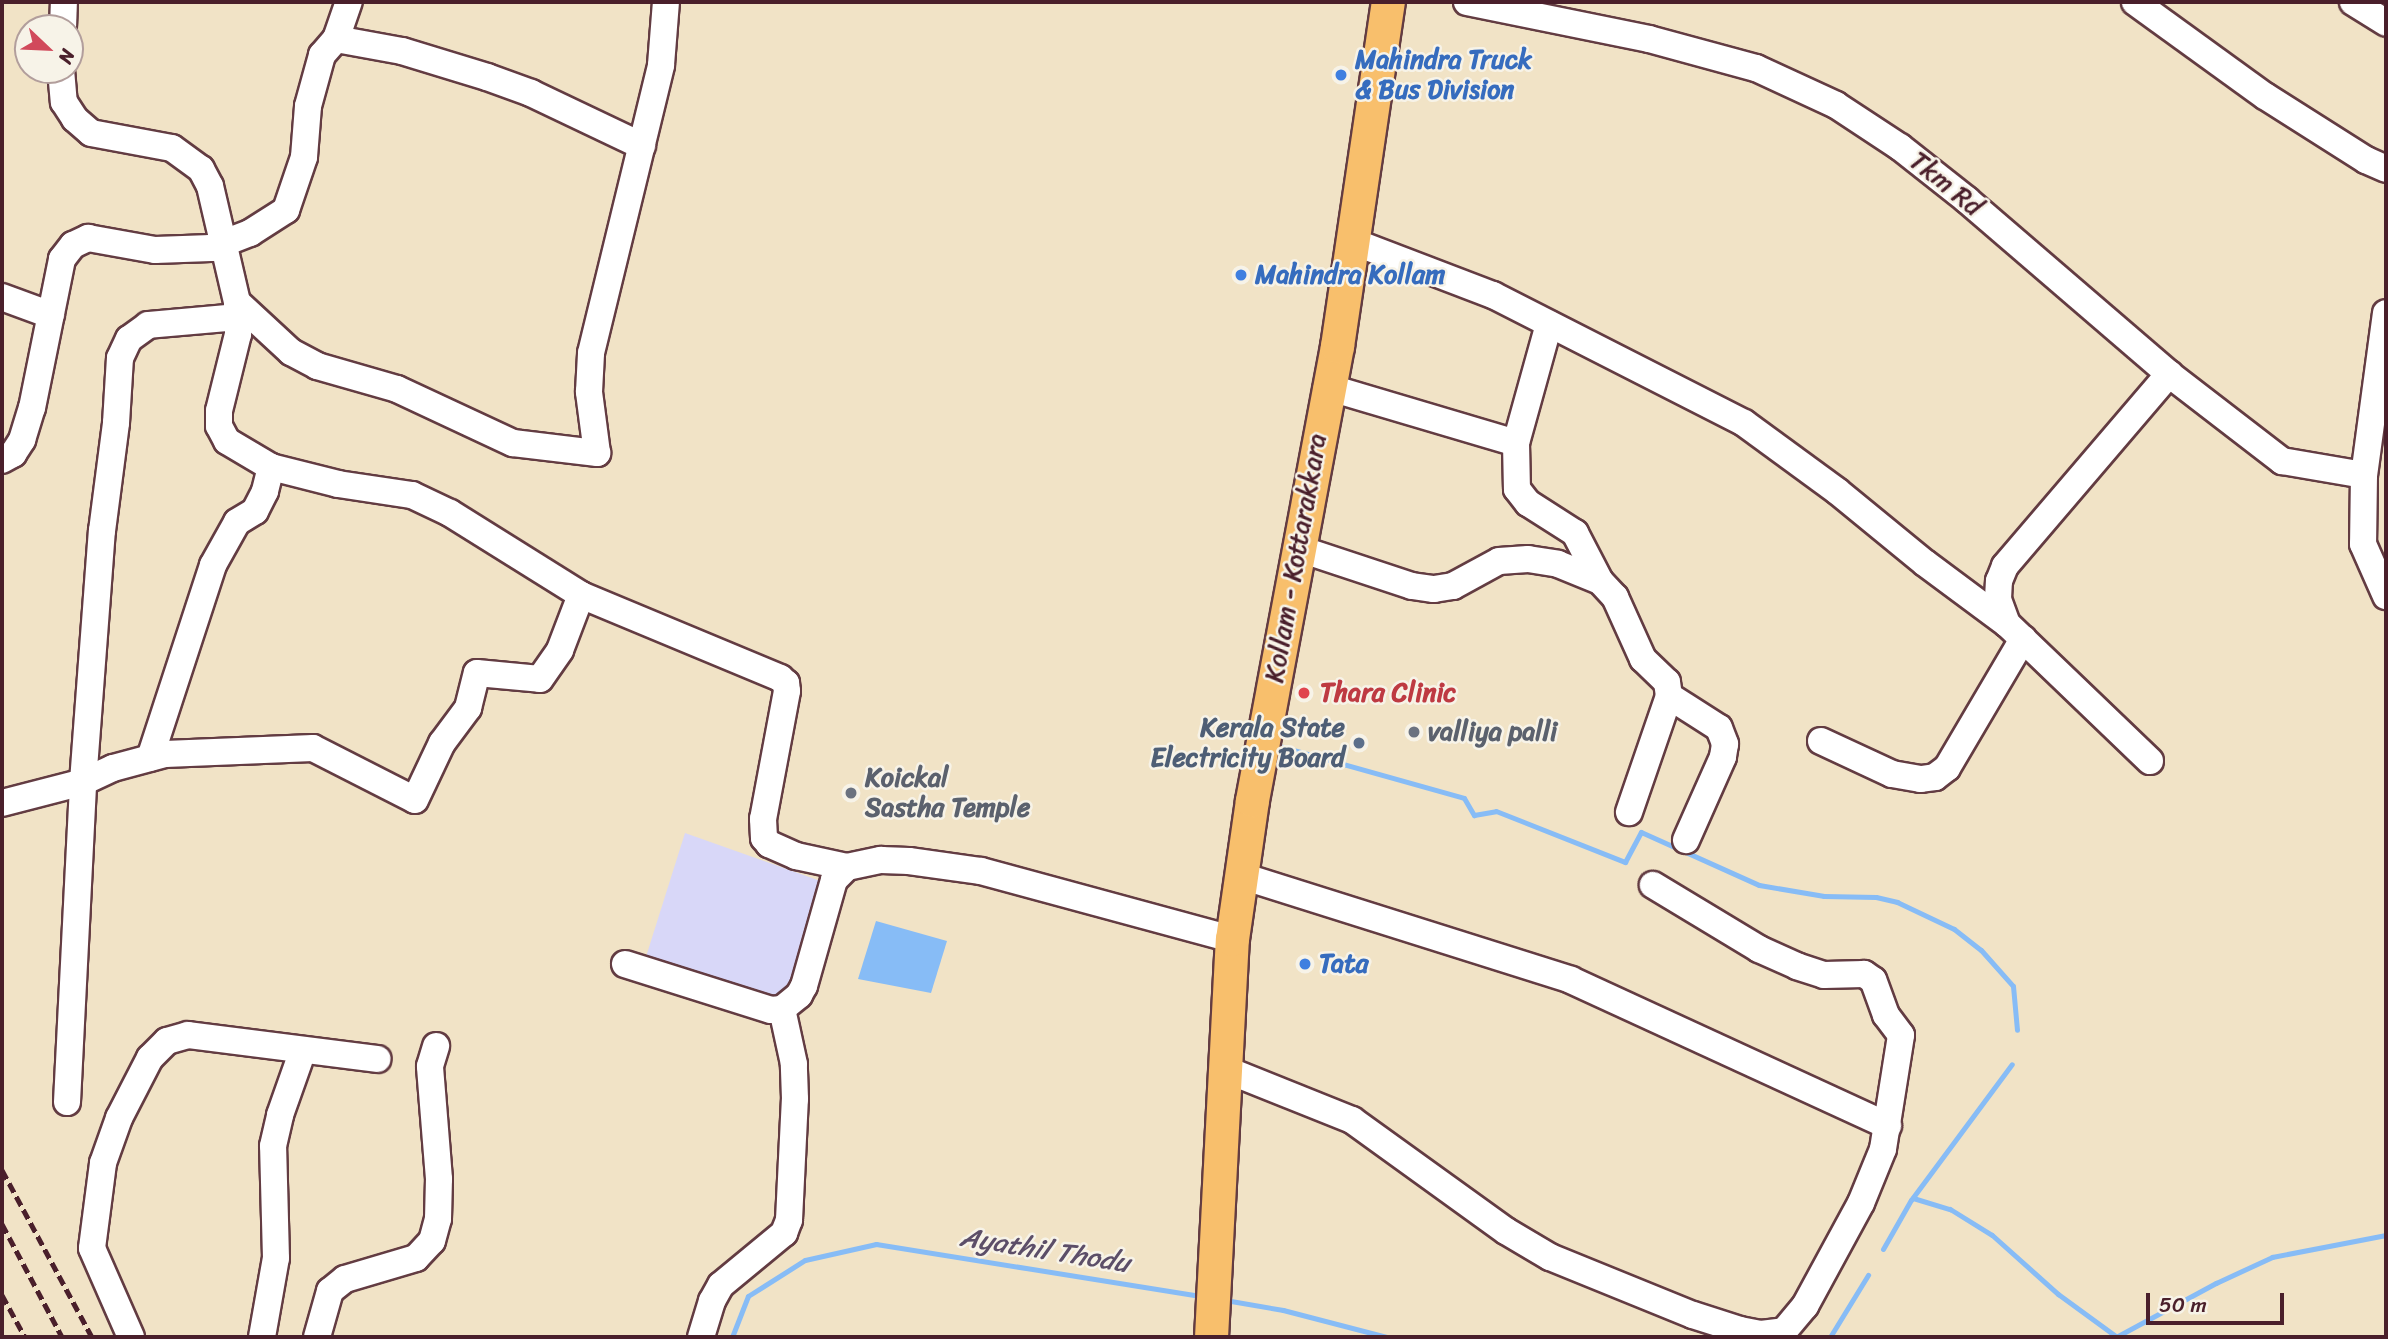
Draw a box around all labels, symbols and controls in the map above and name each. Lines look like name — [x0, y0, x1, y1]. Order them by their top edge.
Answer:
north arrow — [14, 14, 84, 84]
text: N — [49, 44, 85, 69]
place label: Mahindra Truck & Bus Division — [1355, 44, 1532, 106]
marker: Mahindra Truck & Bus Division — [1333, 67, 1349, 83]
street label: Tkm Rd — [1903, 145, 1989, 223]
place label: Mahindra Kollam — [1255, 259, 1445, 291]
marker: Mahindra Kollam — [1233, 267, 1249, 283]
street label: Kollam - Kottarakkara — [1259, 430, 1333, 686]
place label: Thara Clinic — [1320, 677, 1457, 709]
marker: Thara Clinic — [1294, 683, 1314, 703]
place label: Kerala State Electricity Board — [1151, 712, 1345, 774]
place label: valliya palli — [1428, 716, 1557, 748]
marker: valliya palli — [1406, 724, 1422, 740]
marker: Kerala State Electricity Board — [1351, 735, 1367, 751]
place label: Koickal Sastha Temple — [865, 762, 1031, 824]
marker: Koickal Sastha Temple — [843, 785, 859, 801]
place label: Tata — [1319, 948, 1369, 980]
marker: Tata — [1297, 956, 1313, 972]
water label: Ayathil Thodu — [958, 1220, 1132, 1280]
scale bar — [2150, 1280, 2288, 1324]
text: 50 m — [2159, 1286, 2207, 1324]

